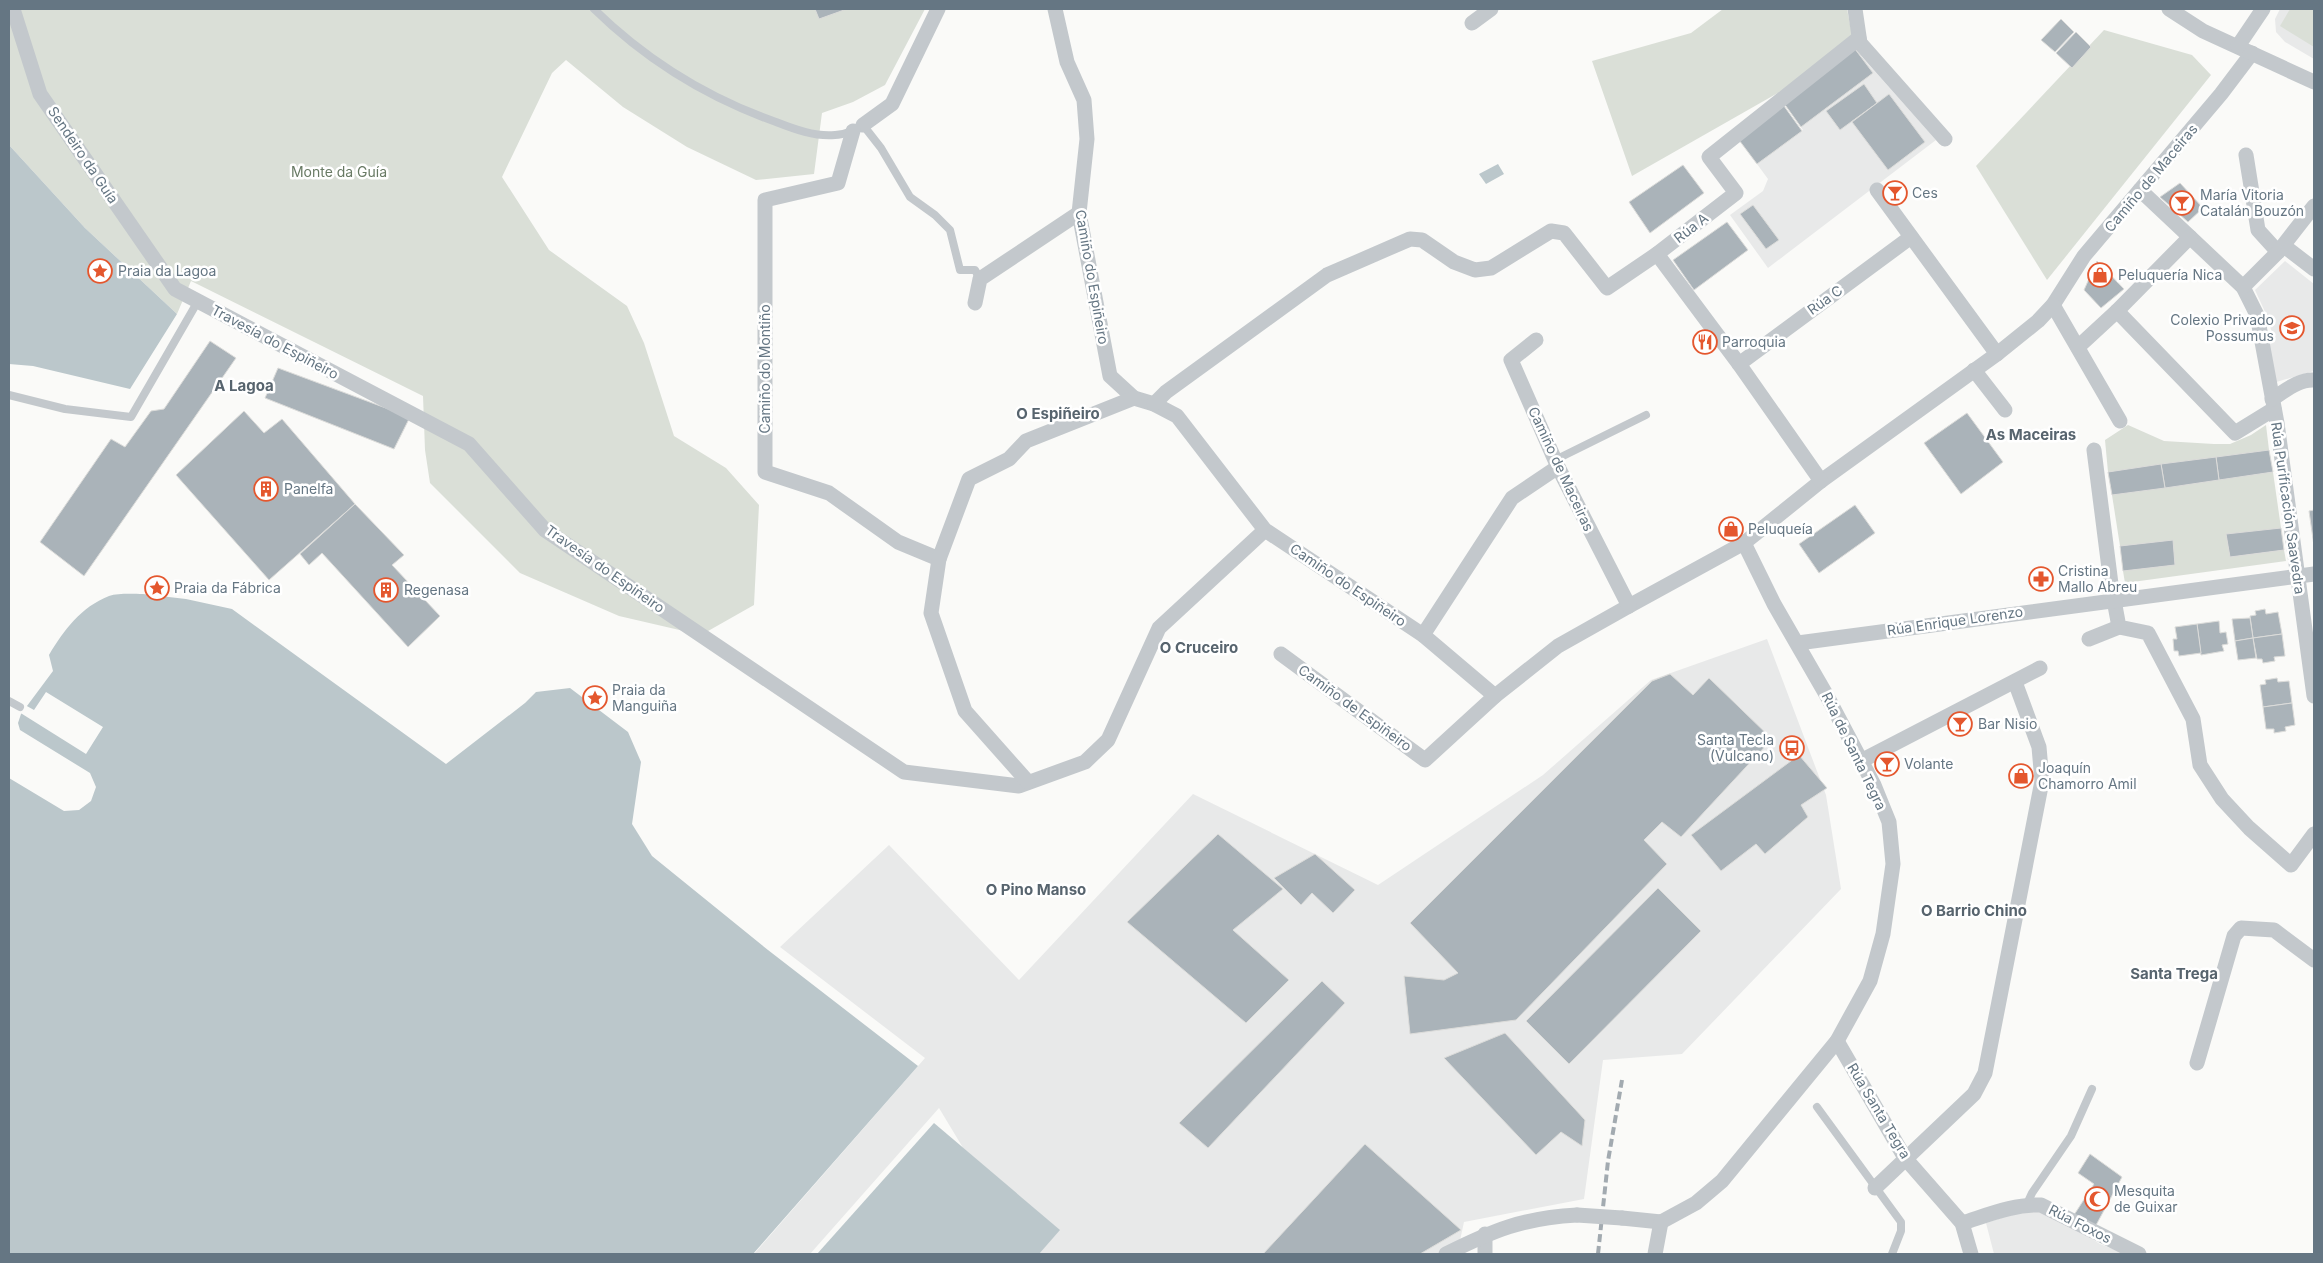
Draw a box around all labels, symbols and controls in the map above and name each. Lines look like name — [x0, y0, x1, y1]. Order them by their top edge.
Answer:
street label: Sendeiro da Guía — [45, 103, 122, 206]
street label: Camiño de Maceiras — [2101, 120, 2201, 235]
park label: Monte da Guía — [291, 163, 387, 180]
bar icon: Ces — [1882, 180, 1908, 206]
place label: Ces — [1912, 184, 1938, 201]
place label: María Vitoria Catalán Bouzón — [2200, 186, 2304, 219]
bar icon: María Vitoria Catalán Bouzón — [2169, 190, 2195, 216]
street label: Camiño do Espiñeiro — [1072, 208, 1113, 345]
street label: Rúa A — [1670, 209, 1711, 246]
place icon: Praia da Lagoa — [87, 258, 113, 284]
place label: Praia da Lagoa — [118, 262, 216, 279]
shop icon: Peluquería Nica — [2087, 262, 2113, 288]
place label: Peluquería Nica — [2118, 266, 2222, 283]
street label: Rúa C — [1804, 281, 1846, 318]
street label: Travesía do Espiñeiro — [209, 301, 342, 382]
street label: Camiño do Montiño — [756, 304, 773, 434]
place label: Colexio Privado Possumus — [2170, 311, 2274, 344]
school or university icon: Colexio Privado Possumus — [2279, 315, 2305, 341]
restaurant icon: Parroquia — [1692, 329, 1718, 355]
place label: Parroquia — [1722, 333, 1786, 350]
district label: A Lagoa — [214, 376, 274, 395]
district label: O Espiñeiro — [1016, 404, 1100, 423]
street label: Camiño de Maceiras — [1525, 404, 1598, 534]
street label: Rúa Purificación Saavedra — [2268, 421, 2309, 595]
district label: As Maceiras — [1986, 425, 2076, 444]
building icon: Panelfa — [253, 476, 279, 502]
place label: Panelfa — [284, 480, 333, 497]
shop icon: Peluqueía — [1718, 516, 1744, 542]
place label: Peluqueía — [1748, 520, 1813, 537]
street label: Travesía do Espiñeiro — [542, 521, 668, 616]
street label: Camiño do Espiñeiro — [1287, 539, 1410, 630]
place label: Cristina Mallo Abreu — [2058, 562, 2137, 595]
pharmacy icon: Cristina Mallo Abreu — [2028, 566, 2054, 592]
place icon: Praia da Fábrica — [144, 575, 170, 601]
building icon: Regenasa — [373, 577, 399, 603]
place label: Praia da Fábrica — [174, 579, 281, 596]
place label: Regenasa — [404, 581, 469, 598]
street label: Rúa Enrique Lorenzo — [1886, 603, 2024, 638]
district label: O Cruceiro — [1160, 638, 1238, 657]
street label: Camiño de Espiñeiro — [1295, 661, 1415, 754]
place label: Praia da Manguiña — [612, 681, 677, 714]
place icon: Praia da Manguiña — [582, 685, 608, 711]
street label: Rúa de Santa Tegra — [1819, 689, 1890, 813]
bar icon: Bar Nisio — [1947, 711, 1973, 737]
place label: Bar Nisio — [1978, 715, 2037, 732]
place label: Santa Tecla (Vulcano) — [1697, 731, 1774, 764]
bus stop icon: Santa Tecla (Vulcano) — [1779, 735, 1805, 761]
bar icon: Volante — [1874, 751, 1900, 777]
place label: Volante — [1904, 755, 1953, 772]
place label: Joaquín Chamorro Amil — [2038, 759, 2137, 792]
shop icon: Joaquín Chamorro Amil — [2008, 763, 2034, 789]
district label: O Pino Manso — [986, 880, 1086, 899]
district label: O Barrio Chino — [1921, 901, 2027, 920]
district label: Santa Trega — [2130, 964, 2218, 983]
street label: Rúa Santa Tegra — [1844, 1060, 1915, 1162]
place label: Mesquita de Guixar — [2114, 1182, 2178, 1215]
mosque icon: Mesquita de Guixar — [2084, 1186, 2110, 1212]
street label: Rúa Foxos — [2046, 1201, 2114, 1247]

